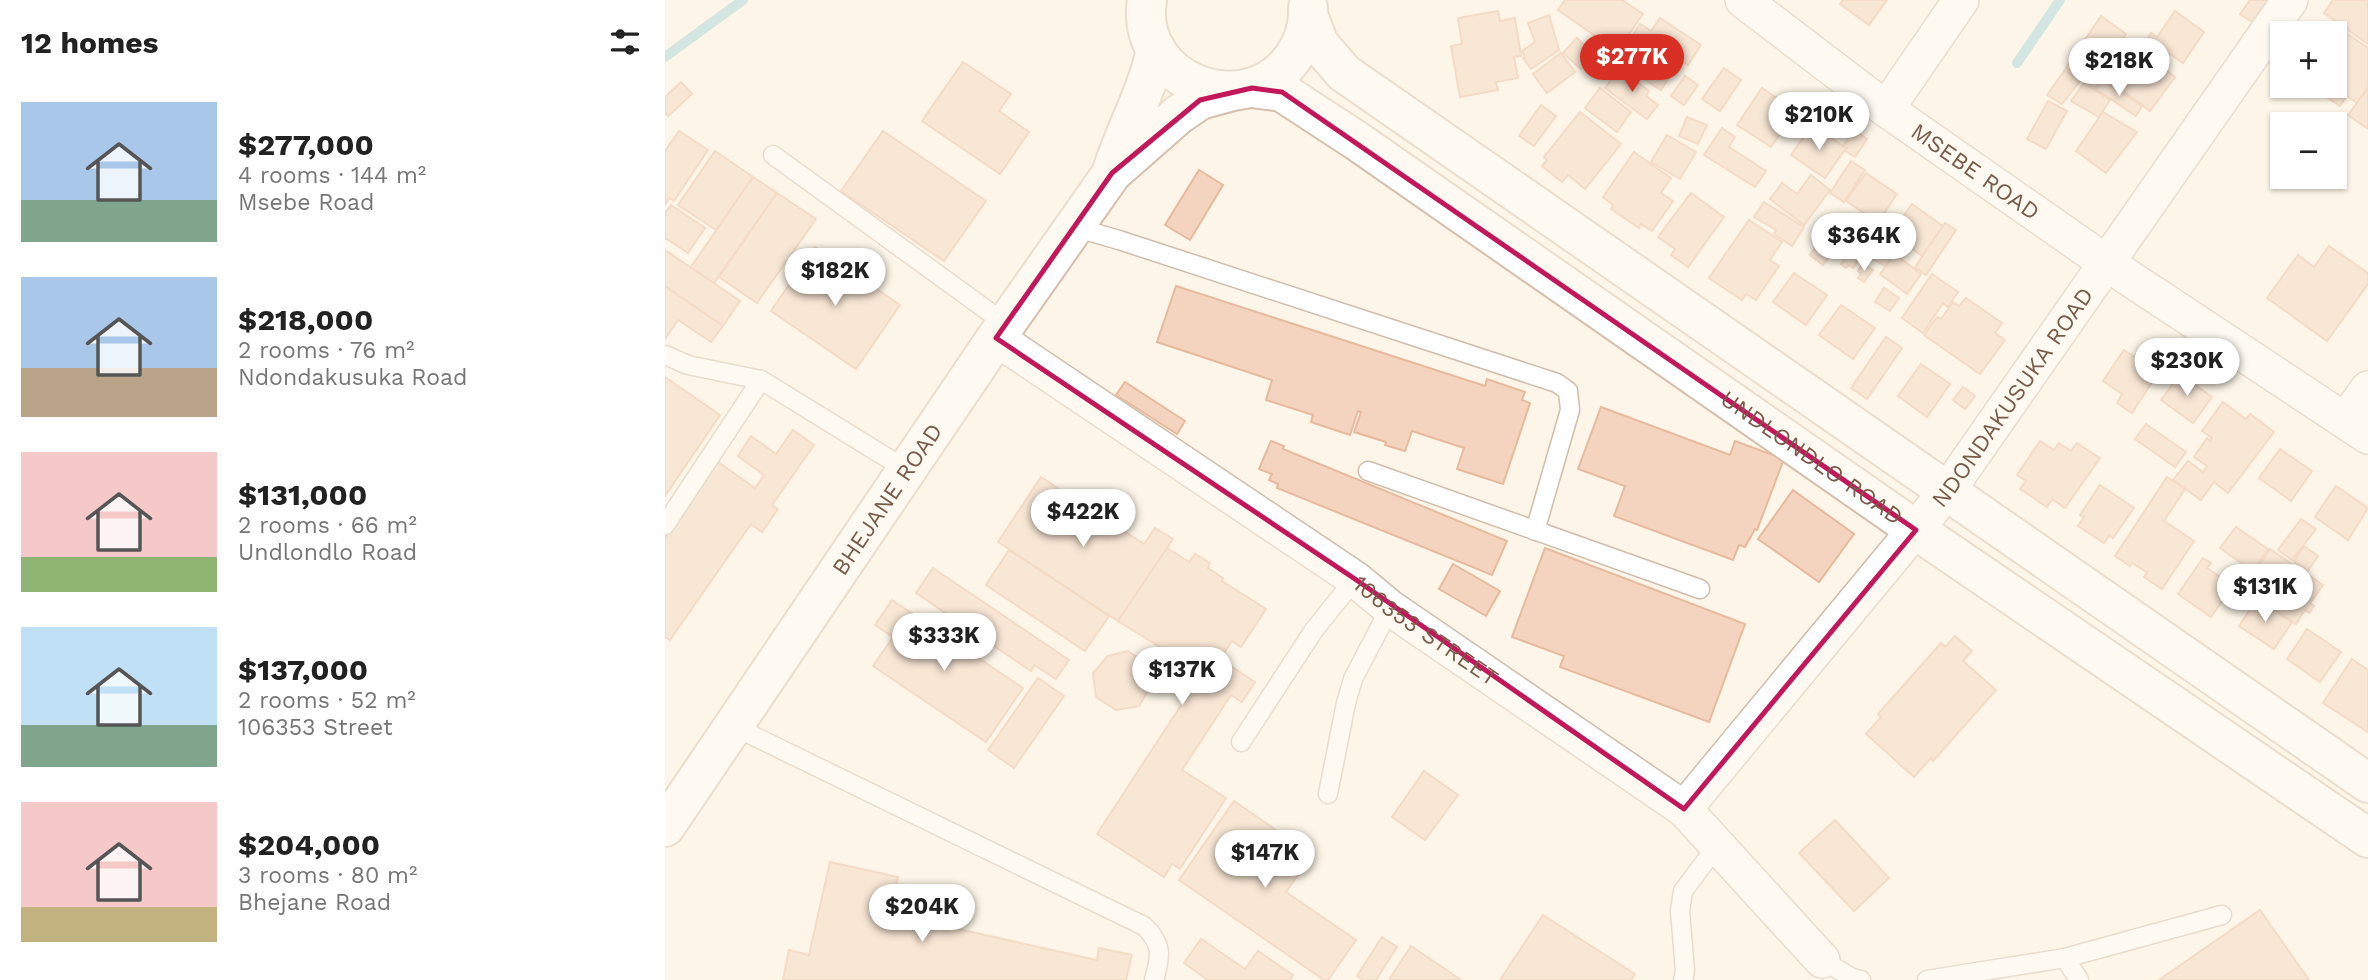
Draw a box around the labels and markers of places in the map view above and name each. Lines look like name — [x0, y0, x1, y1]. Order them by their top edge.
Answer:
pin: $277K — [1583, 34, 1681, 94]
pin: $218K — [2070, 38, 2168, 98]
pin: $210K — [1770, 92, 1868, 152]
pin: $364K — [1815, 214, 1913, 273]
pin: $182K — [786, 248, 884, 308]
pin: $230K — [2138, 338, 2236, 398]
pin: $422K — [1034, 490, 1132, 549]
pin: $131K — [2216, 564, 2314, 624]
pin: $333K — [895, 614, 993, 673]
pin: $137K — [1133, 648, 1231, 707]
pin: $147K — [1216, 830, 1314, 890]
pin: $204K — [873, 884, 971, 944]

